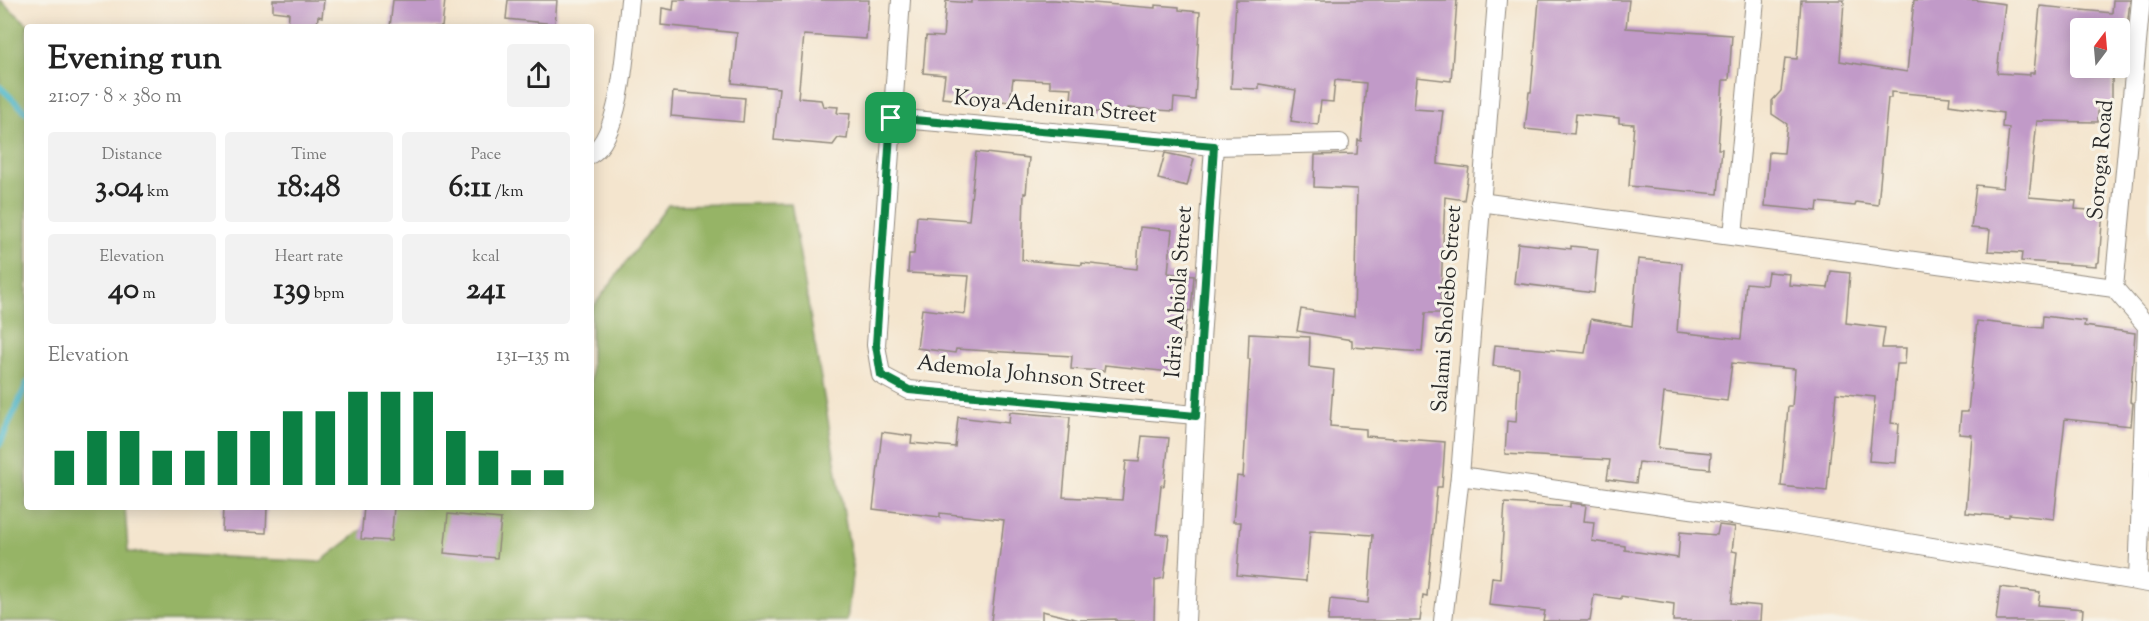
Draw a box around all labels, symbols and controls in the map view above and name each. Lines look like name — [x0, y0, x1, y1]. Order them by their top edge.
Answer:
north arrow — [2070, 18, 2130, 78]
map controls — [2070, 18, 2130, 78]
text: Evening run — [48, 36, 222, 84]
button: share — [507, 44, 570, 107]
text: 21:07 · 8 × 380 m — [48, 83, 182, 112]
street label: Koya Adeniran Street — [952, 83, 1158, 133]
pin — [865, 92, 916, 143]
street label: Soroga Road — [2081, 99, 2123, 221]
icon: arrive — [874, 101, 907, 134]
text: Distance — [102, 144, 162, 167]
text: Time — [291, 144, 327, 167]
text: Pace — [471, 144, 501, 167]
text: 3.04 — [95, 167, 144, 210]
text: 18:48 — [277, 167, 341, 210]
text: 6:11 — [448, 167, 491, 210]
text: km — [144, 181, 169, 204]
text: /km — [491, 181, 524, 204]
street label: Idris Abiola Street — [1158, 204, 1202, 379]
street label: Salami Sholebo Street — [1425, 204, 1471, 414]
text: Elevation — [100, 246, 164, 269]
text: Heart rate — [275, 246, 343, 269]
text: kcal — [472, 246, 500, 269]
text: 40 — [108, 269, 139, 312]
text: 139 — [274, 269, 310, 312]
text: 241 — [466, 269, 506, 312]
text: m — [139, 283, 156, 306]
text: bpm — [310, 283, 344, 306]
text: Elevation — [48, 342, 129, 371]
text: 131–135 m — [496, 342, 570, 371]
street label: Ademola Johnson Street — [915, 348, 1147, 404]

